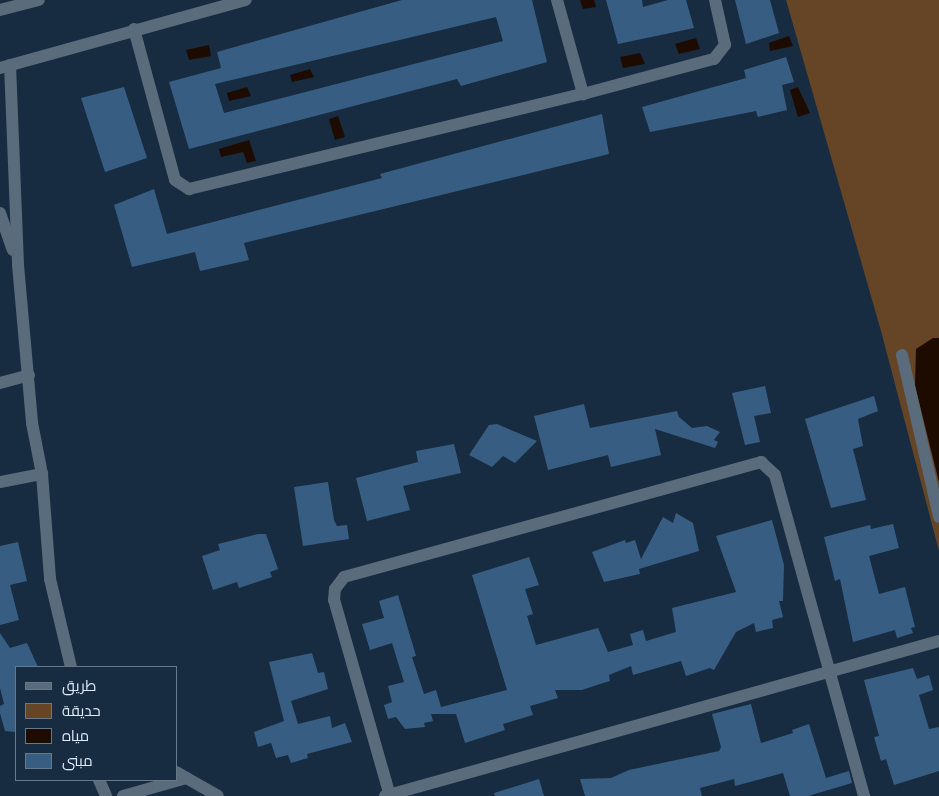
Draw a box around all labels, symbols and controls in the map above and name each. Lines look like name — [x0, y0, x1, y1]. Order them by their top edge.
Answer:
legend — [15, 666, 178, 781]
text: طريق — [62, 677, 96, 695]
text: حديقة — [62, 702, 101, 720]
text: مياه — [62, 727, 89, 745]
text: مبنى — [62, 752, 93, 770]

